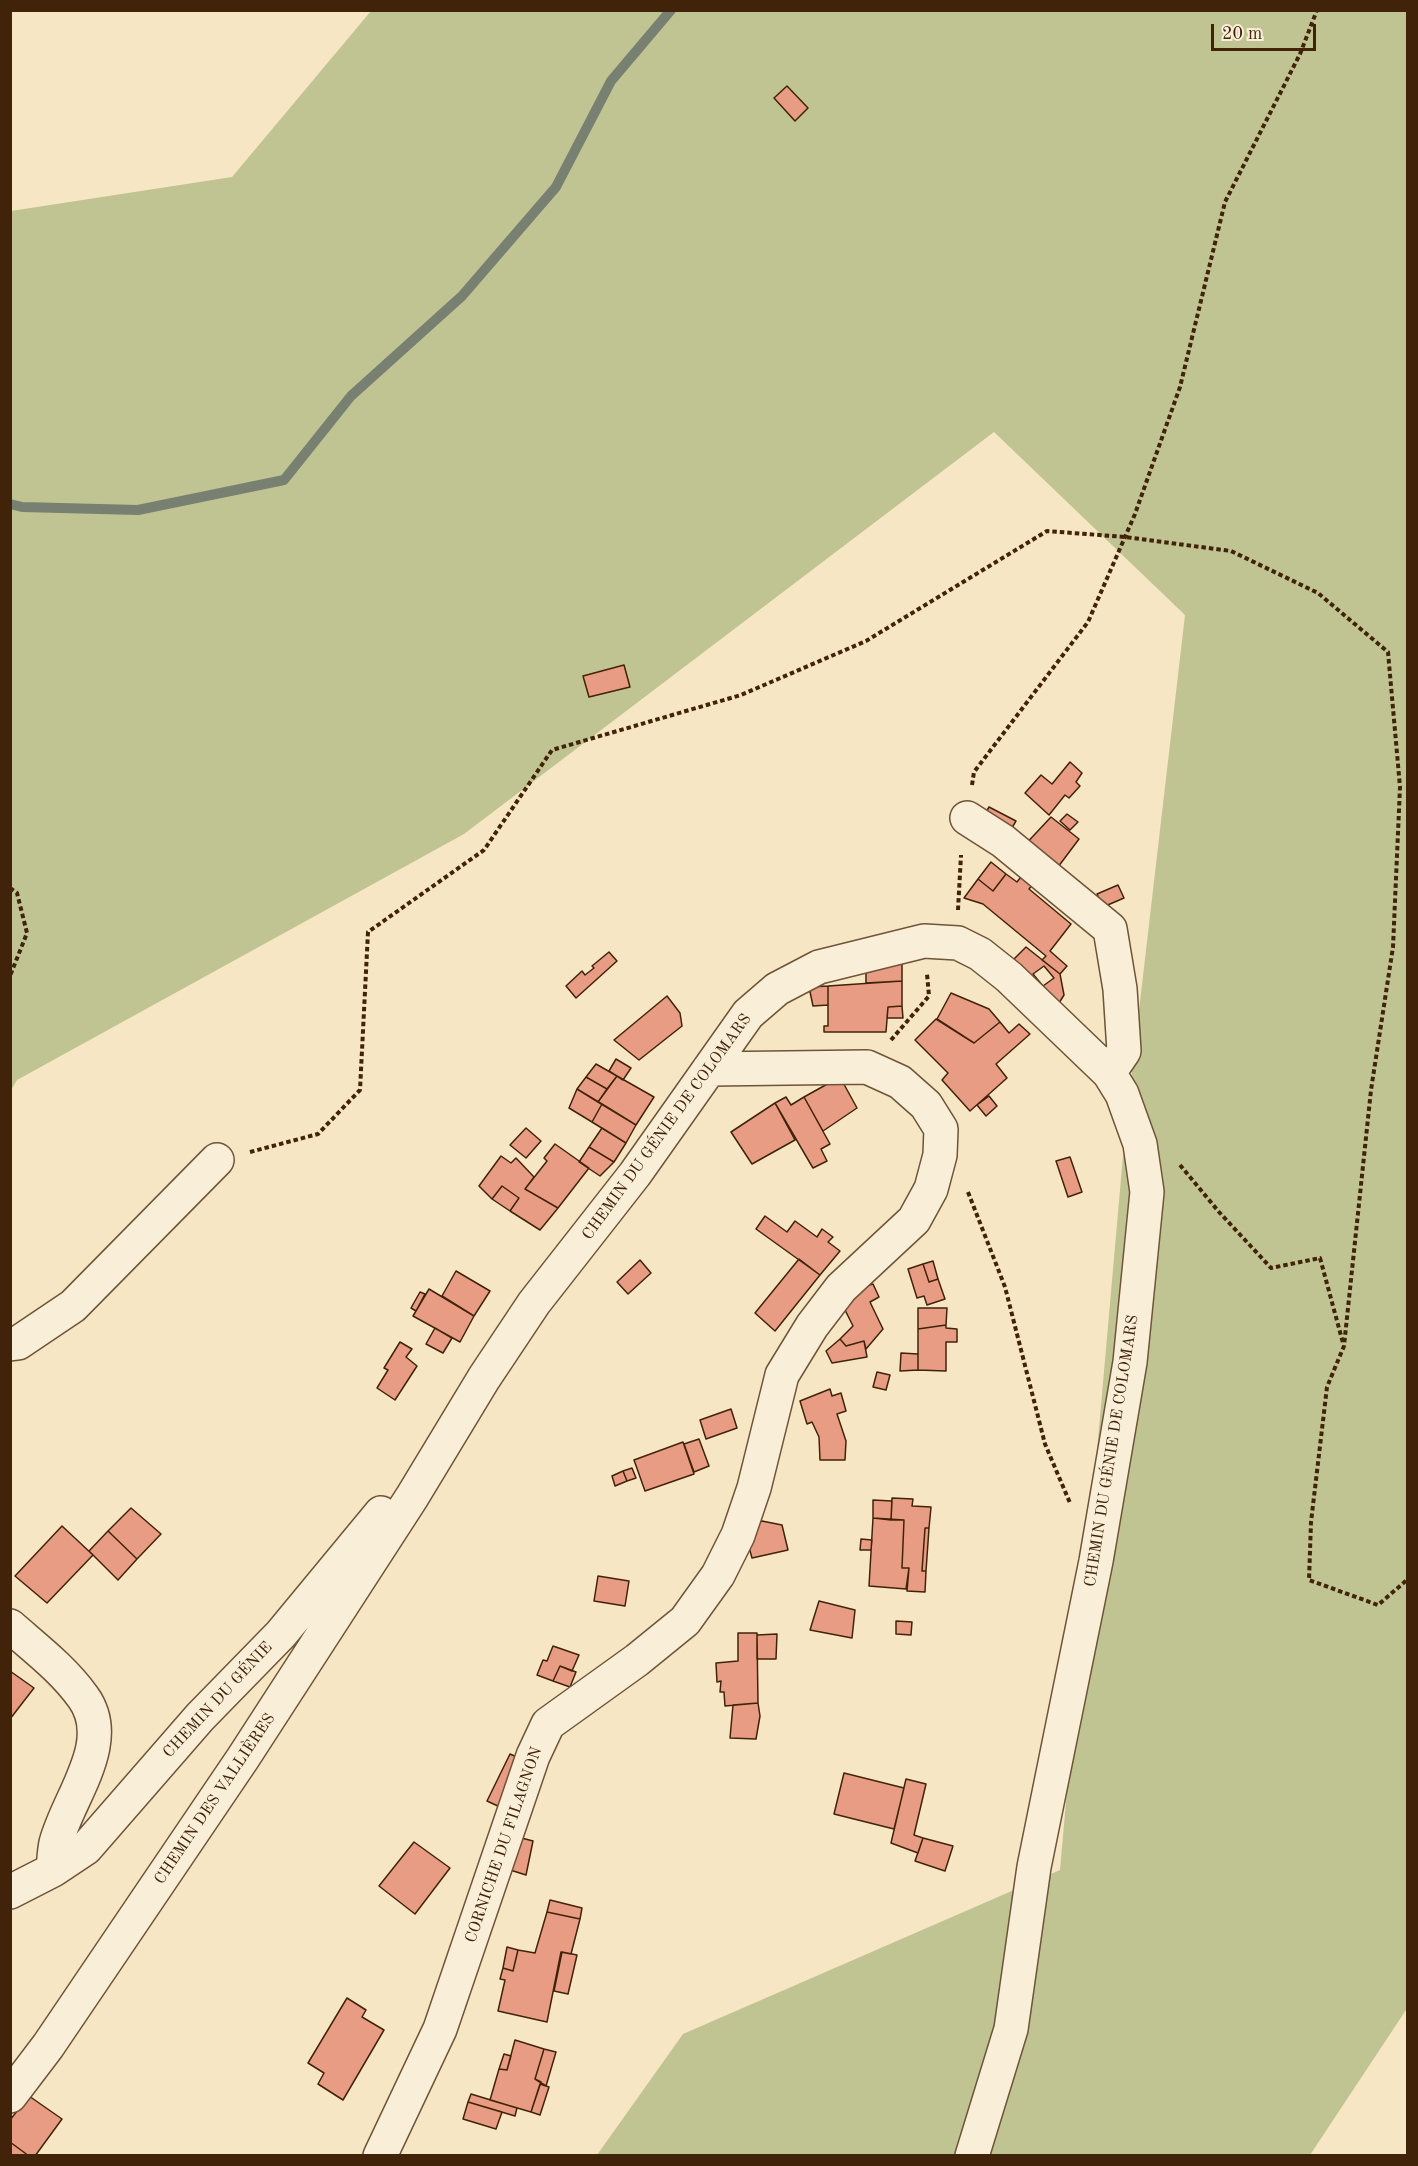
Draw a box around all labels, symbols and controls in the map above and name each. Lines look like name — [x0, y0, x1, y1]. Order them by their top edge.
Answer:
scale bar — [1214, 12, 1319, 50]
text: 20 m — [1222, 25, 1262, 43]
street label: CHEMIN DU GÉNIE DE COLOMARS — [578, 1010, 756, 1244]
street label: CHEMIN DU GÉNIE DE COLOMARS — [1081, 1314, 1143, 1588]
street label: CHEMIN DU GÉNIE — [159, 1638, 277, 1762]
street label: CHEMIN DES VALLIÈRES — [150, 1710, 280, 1888]
street label: CORNICHE DU FILAGNON — [461, 1744, 547, 1946]

